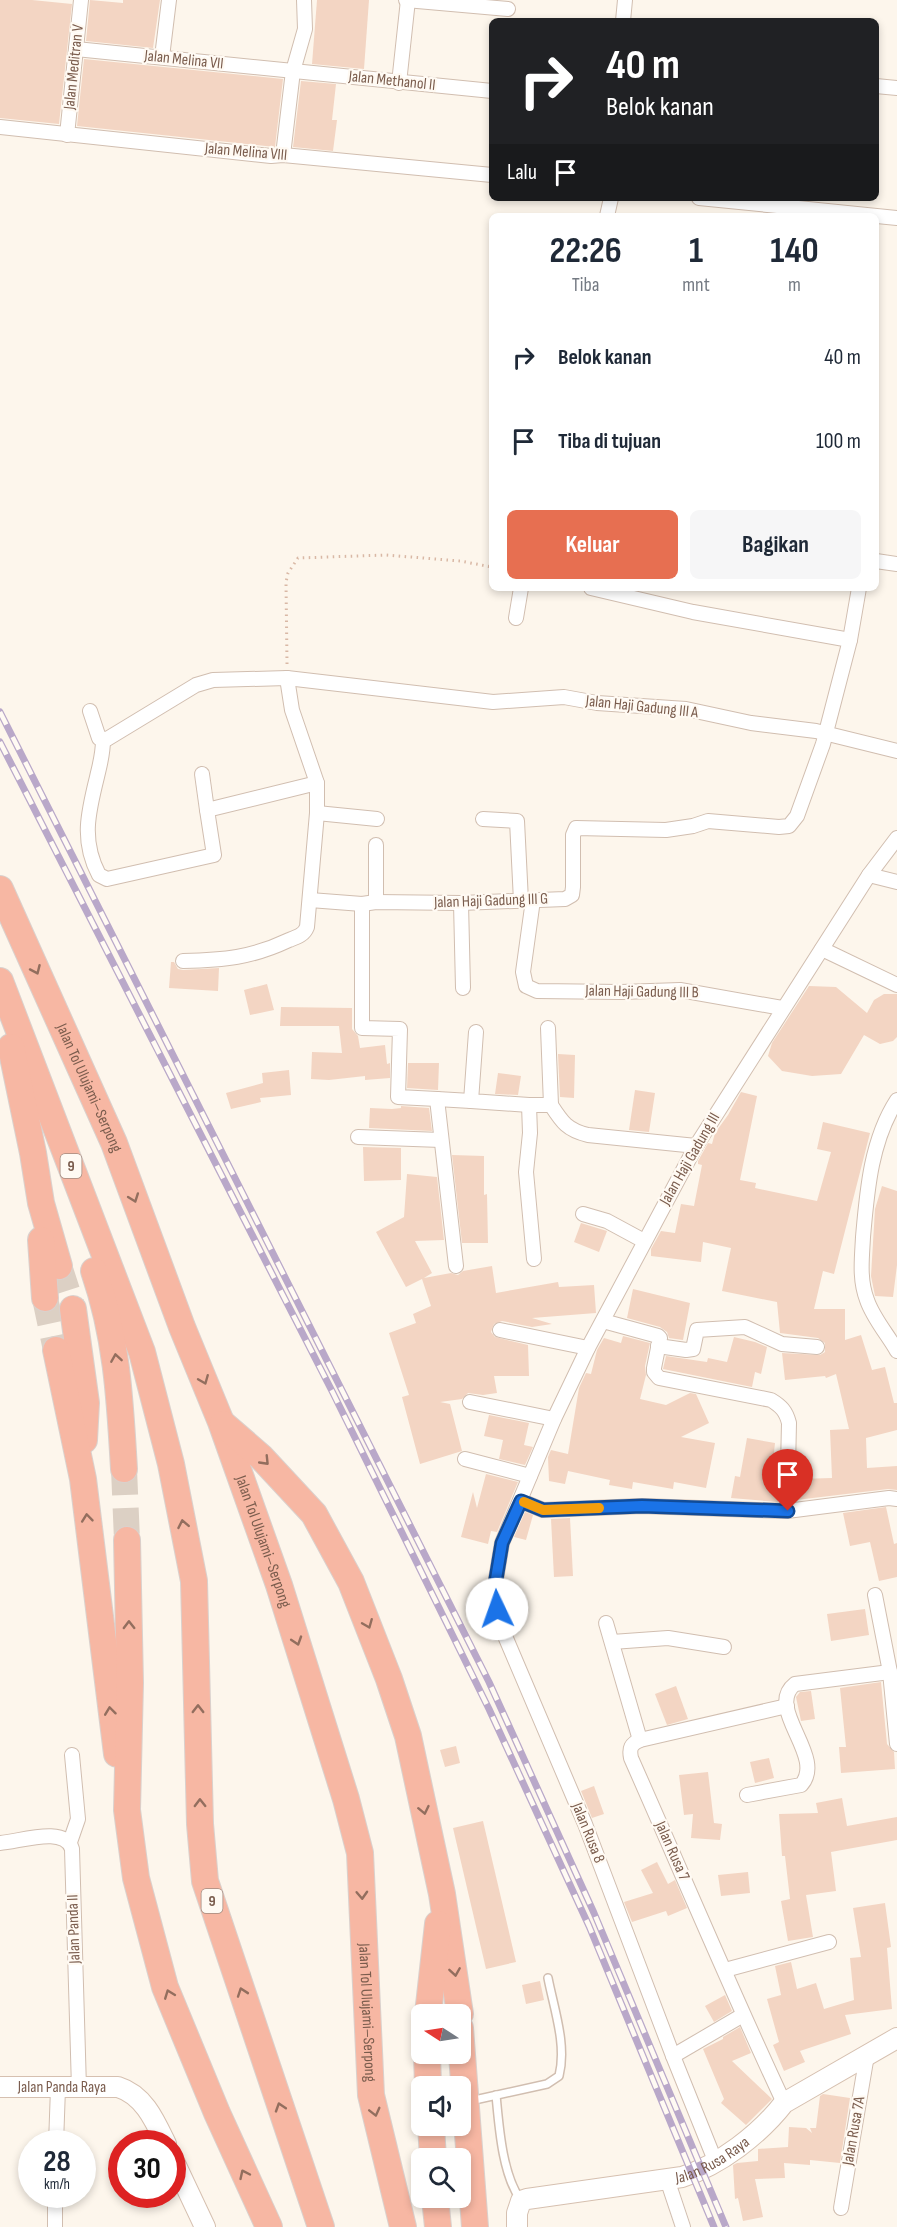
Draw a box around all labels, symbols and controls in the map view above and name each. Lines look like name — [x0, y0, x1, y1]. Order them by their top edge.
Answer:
street label: Jalan Meditran V — [60, 23, 88, 112]
text: 40 m — [606, 40, 680, 91]
icon: right — [507, 42, 585, 120]
street label: Jalan Melina VII — [143, 46, 224, 74]
street label: Jalan Methanol II — [347, 67, 436, 95]
text: Belok kanan — [606, 91, 714, 123]
street label: Jalan Melina VIII — [203, 139, 288, 165]
icon: arrive — [549, 156, 582, 189]
text: Lalu — [507, 159, 537, 186]
text: 22:26 — [549, 230, 622, 273]
text: 1 — [689, 230, 703, 273]
text: 140 — [770, 230, 819, 273]
text: Tiba — [572, 273, 600, 297]
text: mnt — [682, 273, 710, 297]
text: m — [788, 273, 801, 297]
icon: right — [507, 341, 540, 374]
text: Belok kanan — [558, 344, 651, 371]
text: 40 m — [824, 344, 861, 371]
icon: arrive — [507, 425, 540, 458]
text: Tiba di tujuan — [558, 428, 661, 455]
text: 100 m — [816, 428, 861, 455]
button: Keluar — [507, 510, 678, 579]
button: Bagikan — [690, 510, 861, 579]
street label: Jalan Haji Gadung III A — [584, 692, 699, 722]
street label: Jalan Haji Gadung III G — [433, 890, 548, 913]
one-way arrow — [29, 964, 41, 975]
street label: Jalan Haji Gadung III B — [584, 981, 699, 1002]
street label: Jalan Tol Ulujami–Serpong — [52, 1020, 126, 1155]
street label: Jalan Haji Gadung III — [655, 1109, 724, 1209]
road number: 9 — [60, 1154, 82, 1178]
one-way arrow — [127, 1192, 140, 1203]
one-way arrow — [110, 1353, 122, 1362]
one-way arrow — [197, 1374, 209, 1385]
pin — [762, 1449, 813, 1511]
one-way arrow — [257, 1454, 268, 1465]
icon: arrive — [771, 1458, 804, 1491]
street label: Jalan Tol Ulujami–Serpong — [231, 1472, 295, 1610]
one-way arrow — [81, 1513, 94, 1522]
one-way arrow — [177, 1519, 190, 1529]
position arrow — [465, 1577, 529, 1641]
one-way arrow — [360, 1618, 373, 1629]
one-way arrow — [122, 1620, 135, 1629]
one-way arrow — [289, 1635, 302, 1646]
one-way arrow — [192, 1704, 204, 1713]
one-way arrow — [105, 1707, 117, 1716]
one-way arrow — [193, 1799, 206, 1808]
street label: Jalan Rusa 8 — [567, 1799, 609, 1866]
one-way arrow — [417, 1805, 430, 1815]
street label: Jalan Rusa 7 — [650, 1818, 694, 1884]
road number: 9 — [202, 1889, 222, 1913]
one-way arrow — [356, 1891, 369, 1900]
street label: Jalan Panda II — [63, 1894, 85, 1965]
street label: Jalan Tol Ulujami–Serpong — [355, 1942, 380, 2082]
one-way arrow — [448, 1968, 460, 1977]
one-way arrow — [237, 1987, 249, 1998]
one-way arrow — [163, 1989, 176, 2000]
north arrow — [411, 2004, 471, 2064]
map controls — [411, 2004, 471, 2208]
button: sound — [411, 2076, 471, 2136]
street label: Jalan Panda Raya — [17, 2078, 106, 2097]
street label: Jalan Rusa 7A — [838, 2095, 869, 2168]
one-way arrow — [275, 2102, 288, 2113]
one-way arrow — [368, 2107, 381, 2117]
speed limit sign: 30 — [108, 2130, 186, 2208]
street label: Jalan Rusa Raya — [673, 2133, 753, 2187]
text: 28 — [43, 2144, 71, 2180]
button: search — [411, 2148, 471, 2208]
one-way arrow — [240, 2169, 252, 2180]
text: km/h — [44, 2175, 70, 2194]

